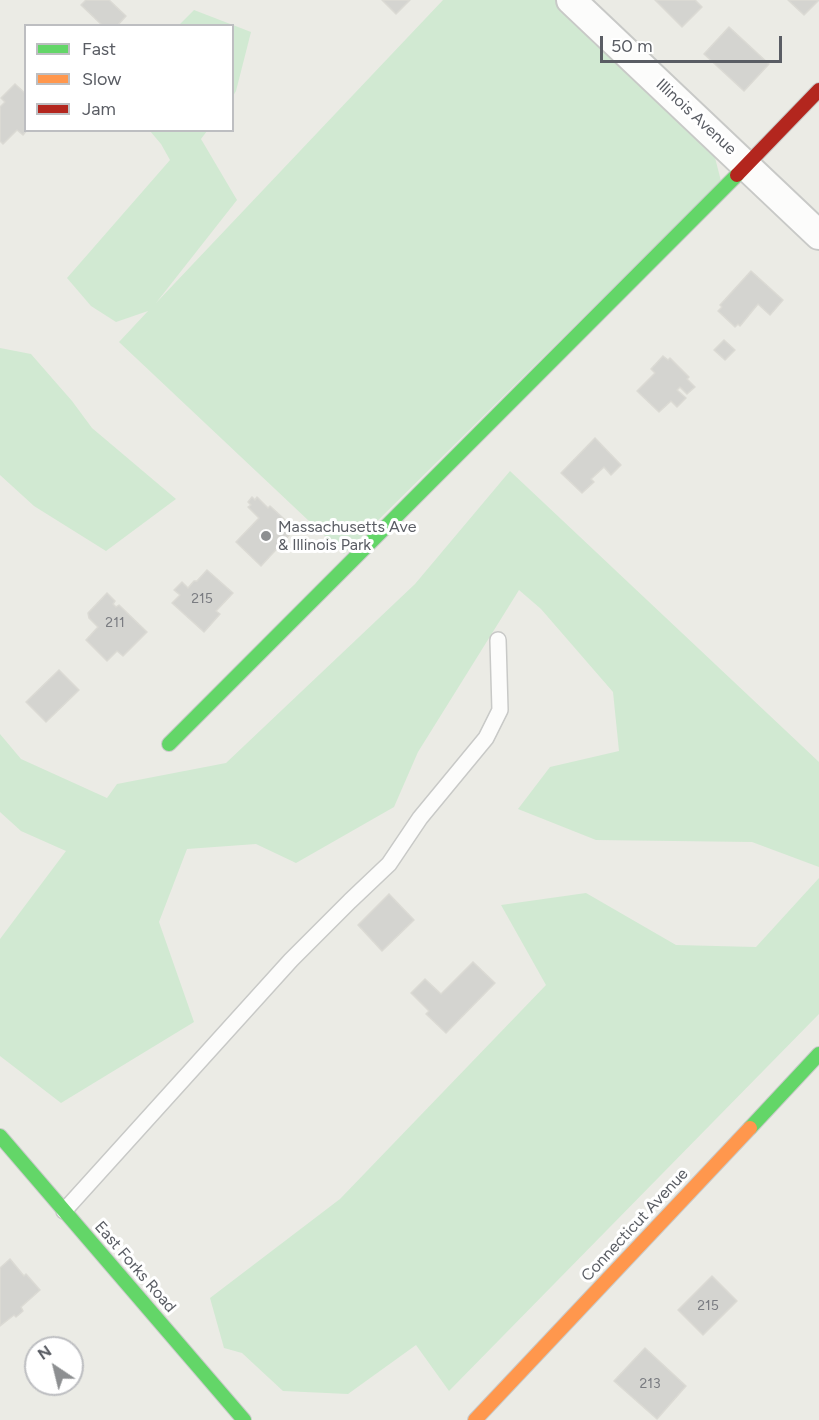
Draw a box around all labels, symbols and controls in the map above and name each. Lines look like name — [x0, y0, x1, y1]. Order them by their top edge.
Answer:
legend — [24, 24, 234, 132]
scale bar — [603, 24, 784, 62]
text: 50 m — [611, 35, 653, 57]
text: Fast — [82, 38, 116, 60]
text: Slow — [82, 68, 121, 90]
street label: Illinois Avenue — [652, 75, 740, 159]
text: Jam — [82, 98, 116, 120]
place label: Massachusetts Ave & Illinois Park — [278, 517, 416, 555]
marker: Massachusetts Ave & Illinois Park — [259, 529, 273, 543]
house number: 215 — [191, 591, 213, 607]
house number: 211 — [105, 615, 125, 631]
street label: Connecticut Avenue — [578, 1165, 692, 1285]
street label: East Forks Road — [90, 1218, 180, 1316]
house number: 215 — [697, 1298, 719, 1314]
north arrow — [24, 1336, 84, 1396]
text: N — [34, 1341, 55, 1364]
house number: 213 — [639, 1376, 661, 1392]

